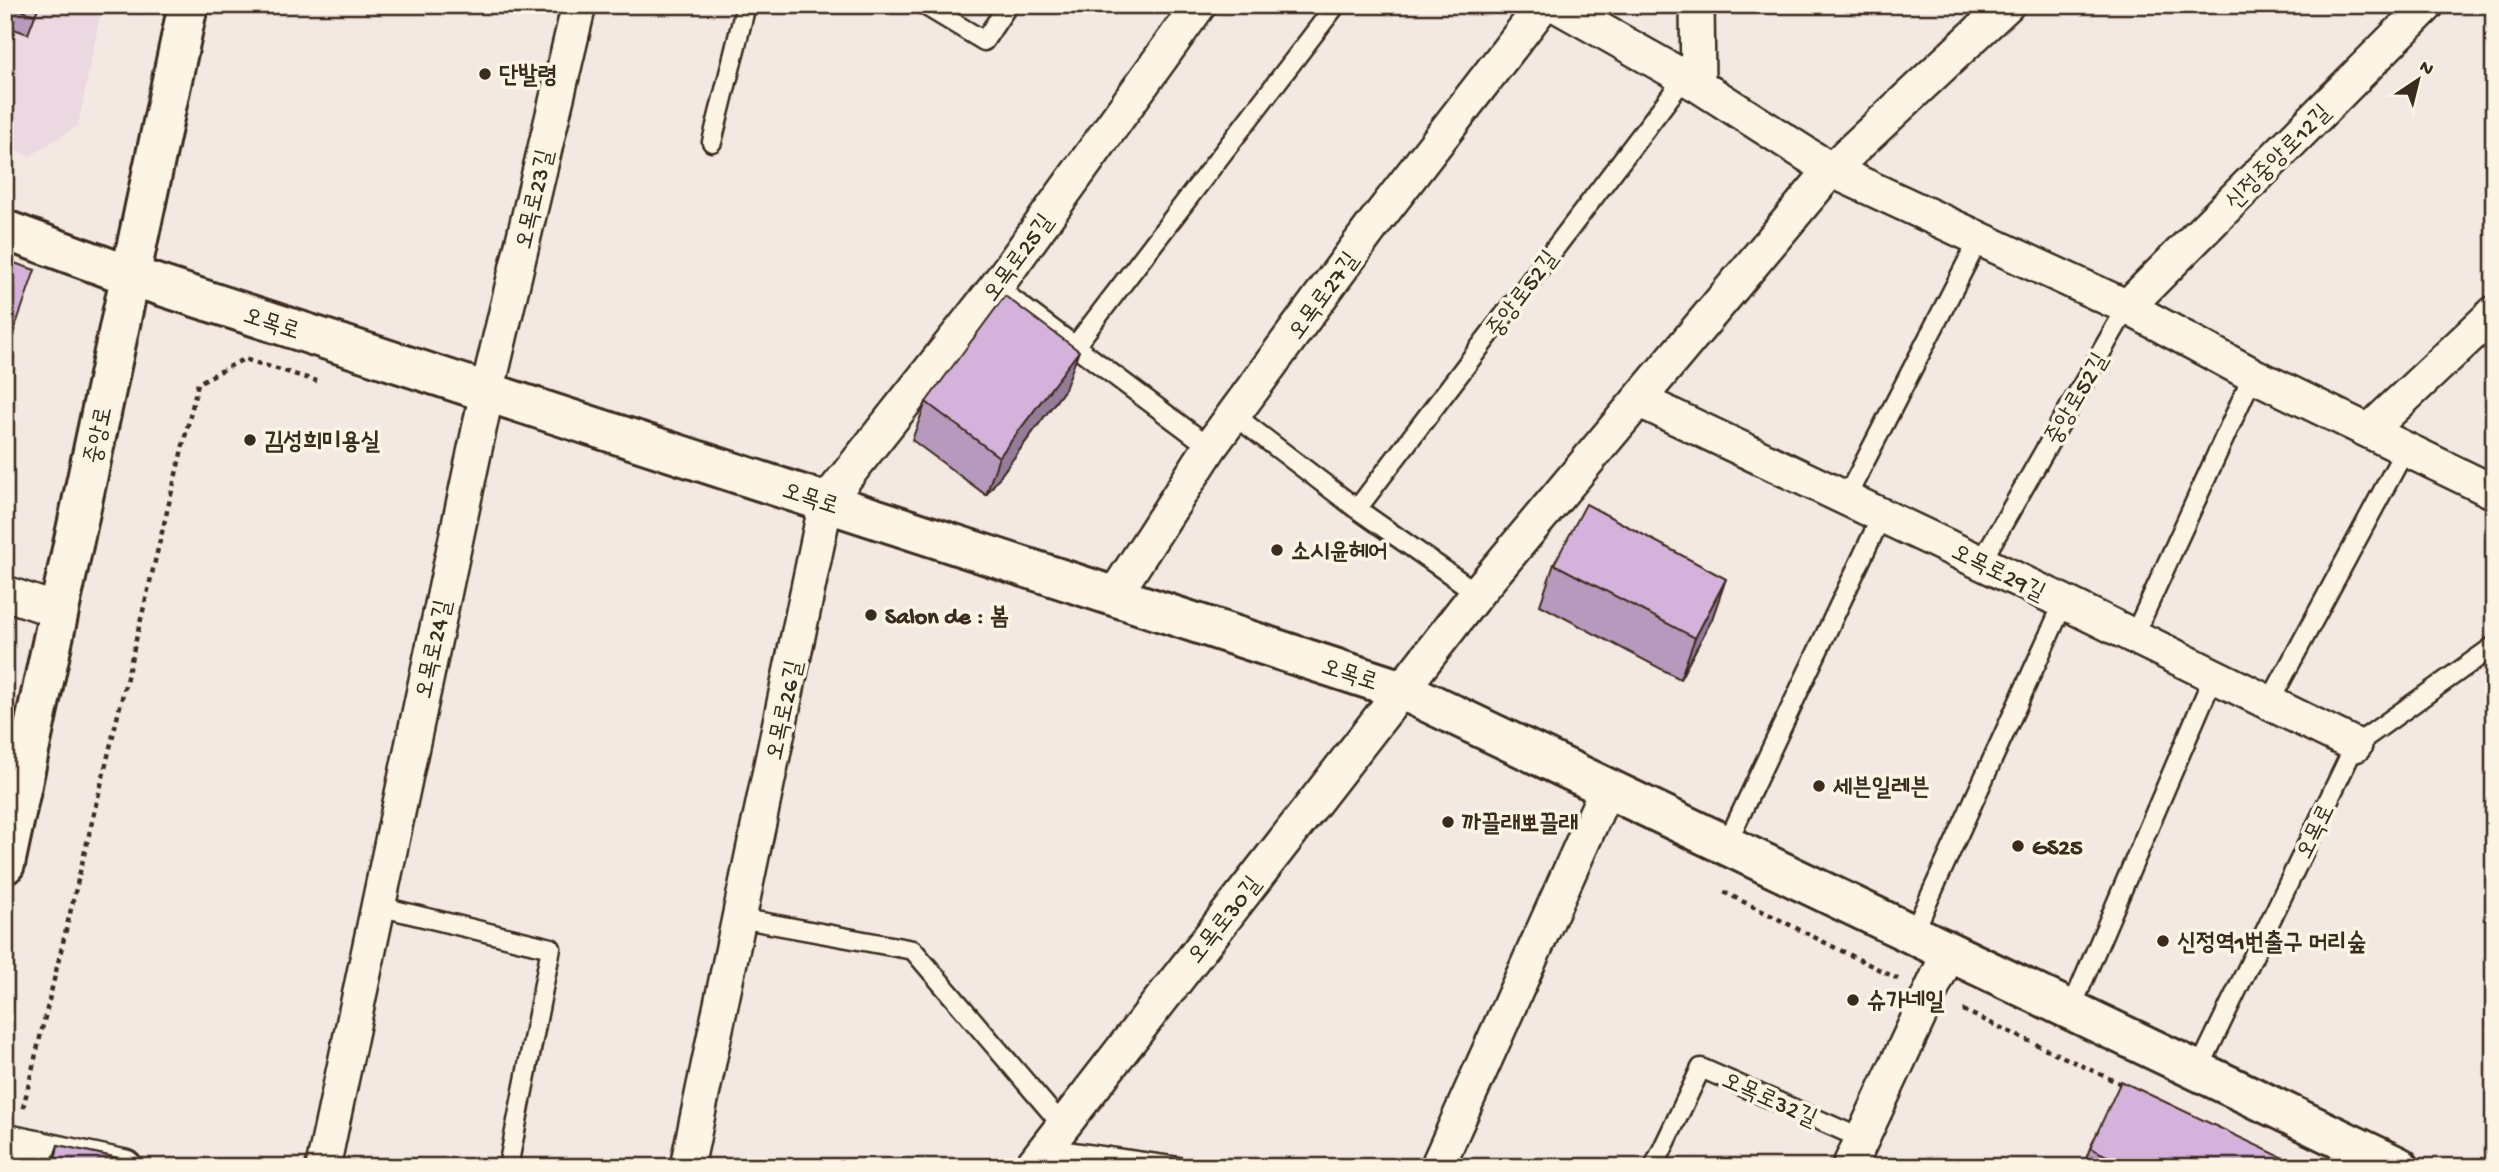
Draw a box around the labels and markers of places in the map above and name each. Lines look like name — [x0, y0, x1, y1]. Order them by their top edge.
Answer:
place label: 단발령 — [499, 63, 557, 92]
marker: 단발령 — [477, 66, 493, 82]
place label: 김성희미용실 — [264, 429, 381, 458]
marker: 김성희미용실 — [242, 432, 258, 448]
place label: 소시윤헤어 — [1291, 539, 1388, 568]
marker: 소시윤헤어 — [1269, 542, 1285, 558]
place label: Salon de : 봄 — [885, 604, 1009, 633]
marker: Salon de : 봄 — [863, 607, 879, 623]
place label: 세븐일레븐 — [1832, 775, 1930, 804]
marker: 세븐일레븐 — [1811, 778, 1827, 794]
place label: 까끌래뽀끌래 — [1461, 811, 1578, 840]
marker: 까끌래뽀끌래 — [1440, 814, 1456, 830]
place label: GS25 — [2032, 835, 2083, 864]
marker: GS25 — [2010, 838, 2026, 854]
place label: 신정역1번출구 머리숲 — [2177, 930, 2366, 959]
marker: 신정역1번출구 머리숲 — [2155, 933, 2171, 949]
place label: 슈가네일 — [1867, 989, 1945, 1018]
marker: 슈가네일 — [1845, 992, 1861, 1008]

